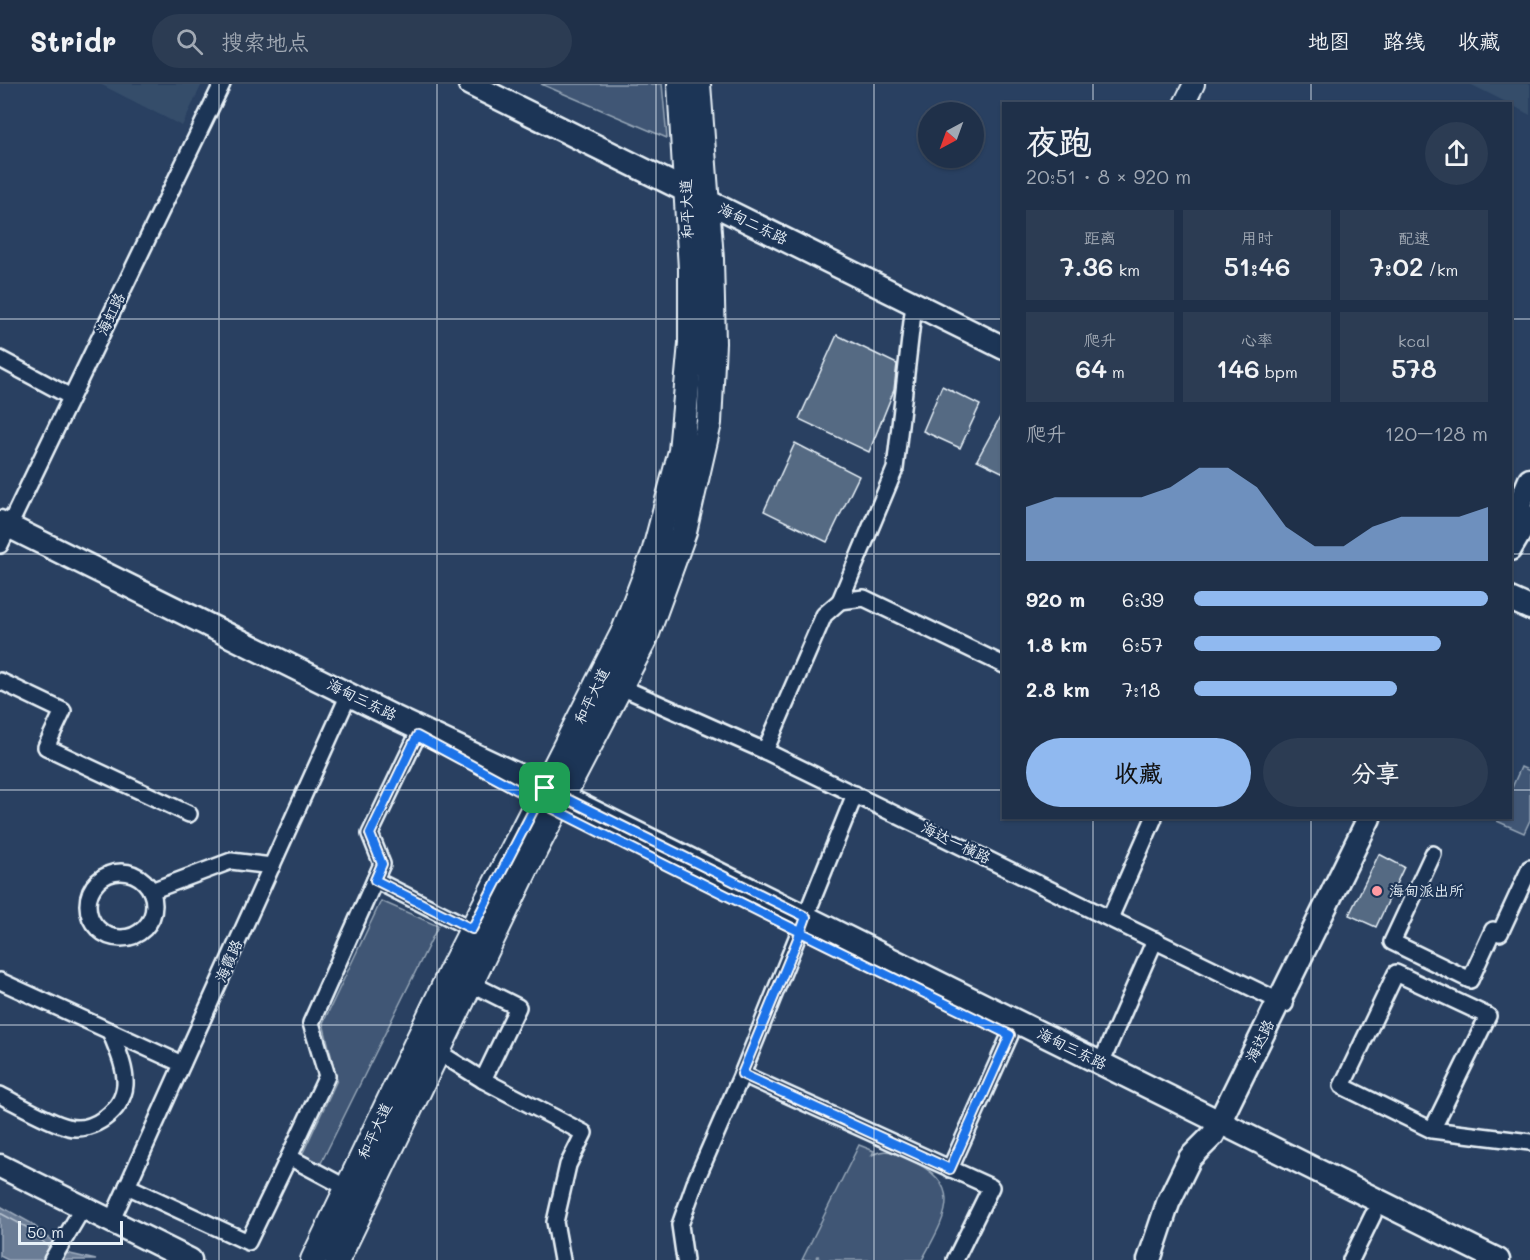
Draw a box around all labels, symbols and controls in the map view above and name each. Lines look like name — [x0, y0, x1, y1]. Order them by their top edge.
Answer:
search box — [152, 14, 572, 68]
text: Stridr — [30, 23, 116, 59]
icon: search — [173, 25, 206, 58]
text: 搜索地点 — [221, 27, 309, 56]
text: 地图 — [1308, 27, 1350, 54]
text: 路线 — [1383, 27, 1425, 54]
text: 收藏 — [1458, 27, 1500, 54]
north arrow — [918, 102, 984, 168]
map controls — [918, 102, 984, 168]
text: 夜跑 — [1026, 119, 1092, 162]
button: share — [1425, 122, 1488, 185]
text: 20:51 · 8 × 920 m — [1026, 163, 1191, 189]
street label: 和平大道 — [675, 179, 697, 239]
street label: 海甸二东路 — [715, 198, 792, 249]
text: 距离 — [1084, 227, 1116, 248]
text: 用时 — [1241, 227, 1273, 248]
text: 配速 — [1398, 227, 1430, 248]
text: 7.36 — [1060, 249, 1114, 283]
text: 51:46 — [1224, 249, 1290, 283]
text: 7:02 — [1370, 249, 1423, 283]
text: km — [1114, 259, 1140, 280]
text: /km — [1423, 259, 1458, 280]
street label: 海虹路 — [91, 289, 129, 338]
text: 爬升 — [1084, 329, 1116, 350]
text: 心率 — [1241, 329, 1273, 350]
text: kcal — [1398, 330, 1430, 351]
text: 64 — [1075, 351, 1107, 385]
text: 146 — [1216, 351, 1260, 385]
text: 578 — [1391, 351, 1437, 385]
text: m — [1107, 361, 1125, 382]
text: bpm — [1260, 361, 1298, 382]
text: 爬升 — [1026, 420, 1066, 446]
text: 120–128 m — [1385, 420, 1488, 446]
text: 920 m — [1026, 586, 1085, 612]
text: 6:39 — [1122, 586, 1164, 612]
text: 1.8 km — [1026, 631, 1087, 657]
text: 6:57 — [1122, 631, 1163, 657]
street label: 和平大道 — [569, 664, 613, 727]
street label: 海甸三东路 — [324, 674, 401, 725]
text: 2.8 km — [1026, 676, 1090, 702]
text: 7:18 — [1122, 676, 1160, 702]
button: 收藏 — [1026, 738, 1251, 807]
button: 分享 — [1263, 738, 1488, 807]
pin — [519, 762, 570, 813]
icon: arrive — [528, 771, 561, 804]
street label: 海达一横路 — [918, 817, 995, 868]
place label: 海甸派出所 — [1389, 880, 1464, 900]
marker: 海甸派出所 — [1370, 884, 1384, 898]
street label: 海霞路 — [210, 936, 246, 985]
street label: 海达路 — [1240, 1016, 1278, 1065]
street label: 海甸三东路 — [1034, 1023, 1111, 1074]
street label: 和平大道 — [352, 1099, 396, 1162]
scale bar — [18, 1218, 123, 1246]
text: 50 m — [27, 1221, 64, 1242]

